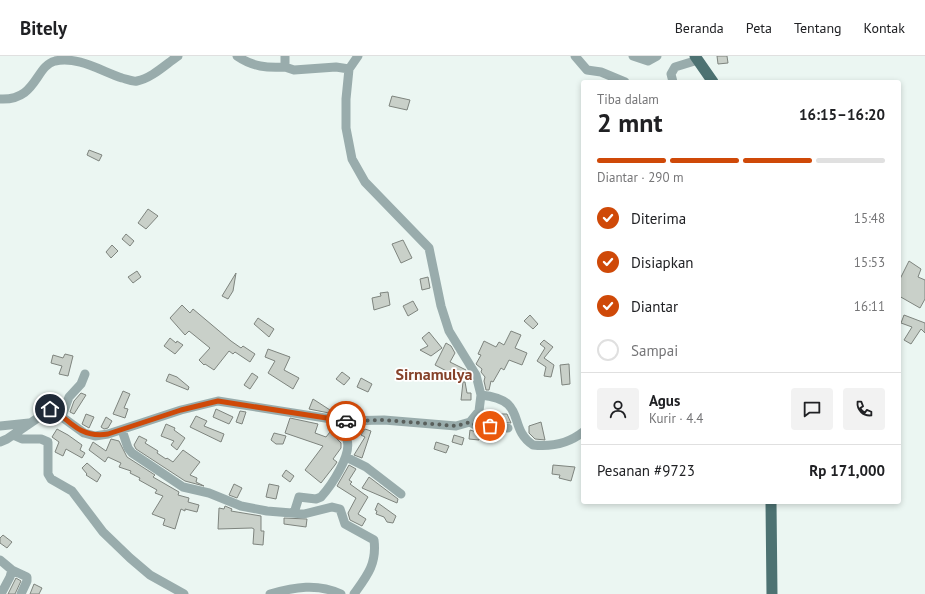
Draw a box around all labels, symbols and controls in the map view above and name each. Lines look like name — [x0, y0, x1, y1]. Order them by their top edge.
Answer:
text: Bitely — [20, 16, 67, 40]
text: Beranda — [675, 19, 724, 37]
text: Peta — [746, 19, 772, 37]
text: Tentang — [794, 19, 842, 37]
text: Kontak — [864, 19, 905, 37]
text: Tiba dalam — [597, 91, 659, 108]
text: 16:15–16:20 — [799, 105, 885, 124]
text: 2 mnt — [597, 106, 663, 139]
text: Diantar · 290 m — [597, 169, 684, 186]
icon: check — [597, 207, 619, 229]
text: Diterima — [631, 209, 686, 228]
text: 15:48 — [854, 210, 885, 227]
icon: check — [597, 251, 619, 273]
text: Disiapkan — [631, 253, 694, 272]
text: 15:53 — [854, 254, 885, 271]
icon: check — [597, 295, 619, 317]
text: Diantar — [631, 297, 678, 316]
text: 16:11 — [854, 298, 885, 315]
text: Sampai — [631, 341, 678, 360]
district label: Sirnamulya — [396, 364, 472, 384]
button: person — [597, 388, 639, 430]
button: chat — [791, 388, 833, 430]
button: phone — [843, 388, 885, 430]
text: Agus — [649, 391, 680, 410]
pin — [33, 392, 67, 426]
icon: home — [39, 398, 61, 420]
courier — [326, 401, 366, 441]
pin — [473, 409, 507, 443]
icon: car — [335, 410, 357, 432]
text: Kurir · 4.4 — [649, 410, 703, 427]
icon: bag — [479, 415, 501, 437]
text: Pesanan #9723 — [597, 461, 695, 480]
text: Rp 171,000 — [809, 461, 885, 480]

